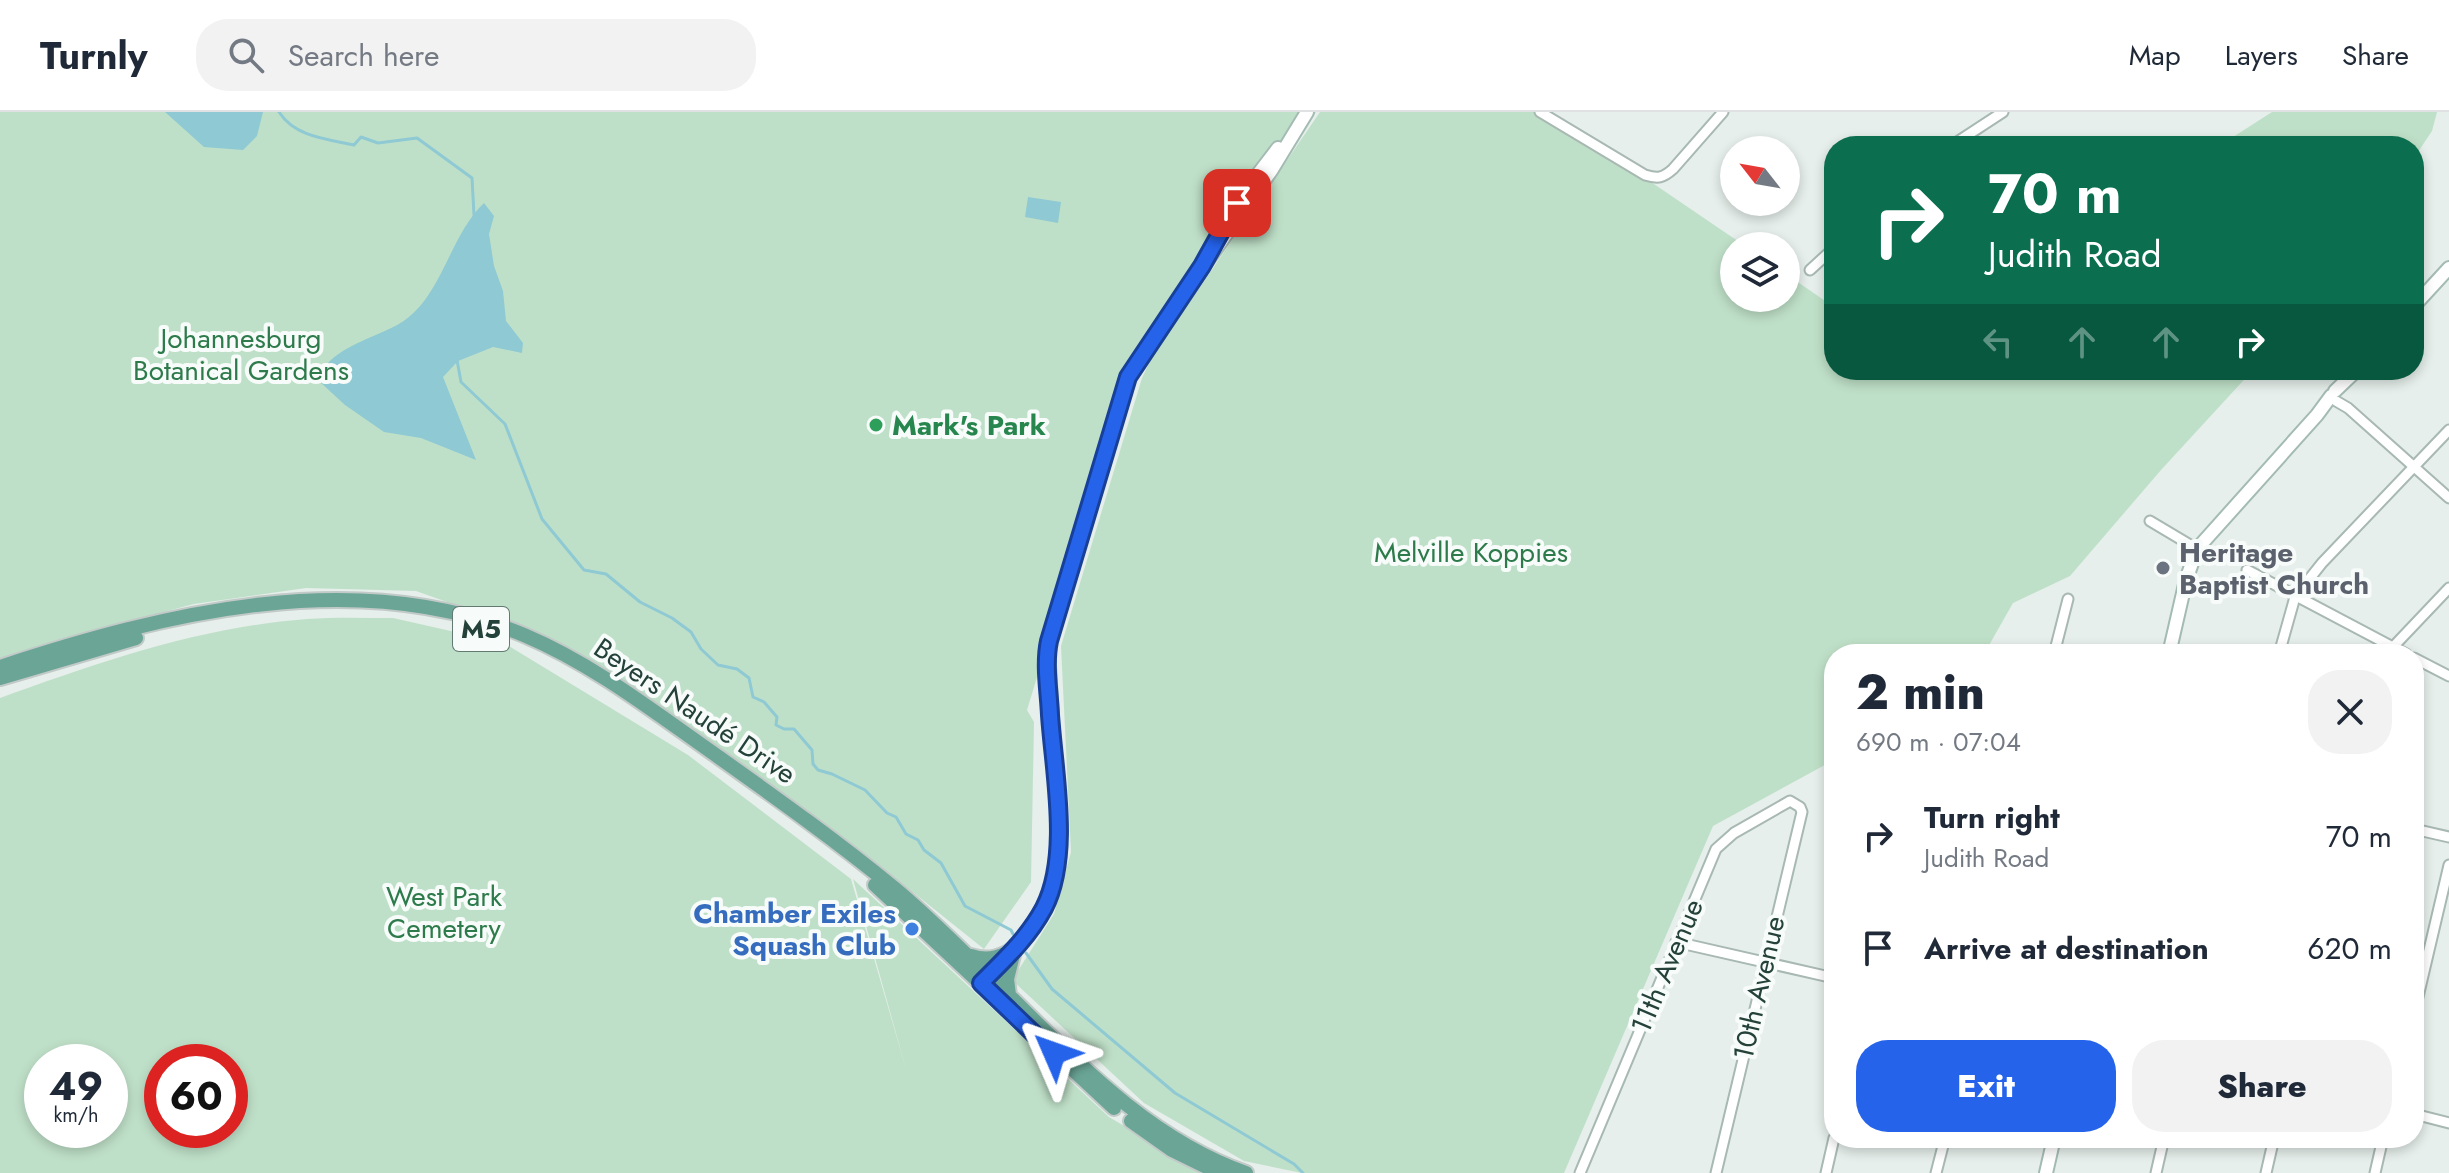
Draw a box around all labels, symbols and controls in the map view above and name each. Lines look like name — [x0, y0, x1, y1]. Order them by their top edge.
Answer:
search box — [196, 19, 756, 91]
text: Turnly — [40, 28, 148, 83]
icon: search — [224, 33, 268, 77]
text: Search here — [288, 34, 439, 77]
text: Map — [2129, 35, 2181, 76]
text: Layers — [2225, 35, 2298, 76]
text: Share — [2342, 35, 2409, 76]
north arrow — [1720, 136, 1800, 216]
map controls — [1720, 136, 1800, 312]
text: 70 m — [1988, 153, 2122, 234]
icon: right — [1856, 168, 1960, 272]
pin — [1203, 169, 1271, 237]
icon: arrive — [1215, 181, 1259, 225]
text: Judith Road — [1988, 228, 2161, 280]
button: layers — [1720, 232, 1800, 312]
park label: Johannesburg Botanical Gardens — [133, 318, 349, 391]
icon: left — [1976, 320, 2020, 364]
icon: ahead — [2060, 320, 2104, 364]
icon: ahead — [2144, 320, 2188, 364]
icon: right — [2228, 320, 2272, 364]
place label: Mark's Park — [892, 405, 1046, 446]
marker: Mark's Park — [867, 416, 885, 434]
park label: Melville Koppies — [1374, 532, 1568, 573]
place label: Heritage Baptist Church — [2179, 532, 2369, 605]
marker: Heritage Baptist Church — [2154, 559, 2172, 577]
road number: M5 — [453, 607, 509, 651]
street label: Beyers Naudé Drive — [586, 628, 804, 794]
text: 2 min — [1856, 658, 1985, 727]
button: close — [2308, 670, 2392, 754]
text: 690 m · 07:04 — [1856, 723, 2021, 761]
text: Turn right — [1924, 796, 2060, 839]
icon: right — [1856, 814, 1900, 858]
text: 70 m — [2326, 815, 2392, 858]
text: Judith Road — [1924, 839, 2049, 877]
park label: West Park Cemetery — [386, 876, 503, 949]
place label: Chamber Exiles Squash Club — [693, 893, 896, 966]
street label: 11th Avenue — [1620, 893, 1714, 1039]
street label: 10th Avenue — [1723, 912, 1795, 1064]
marker: Chamber Exiles Squash Club — [903, 920, 921, 938]
icon: arrive — [1856, 926, 1900, 970]
text: Arrive at destination — [1924, 927, 2209, 970]
text: 620 m — [2307, 927, 2392, 970]
position arrow — [1012, 1011, 1096, 1095]
button: Exit — [1856, 1040, 2116, 1132]
button: Share — [2132, 1040, 2392, 1132]
speed limit sign: 60 — [144, 1044, 248, 1148]
text: 49 — [49, 1057, 103, 1115]
text: km/h — [53, 1101, 99, 1130]

